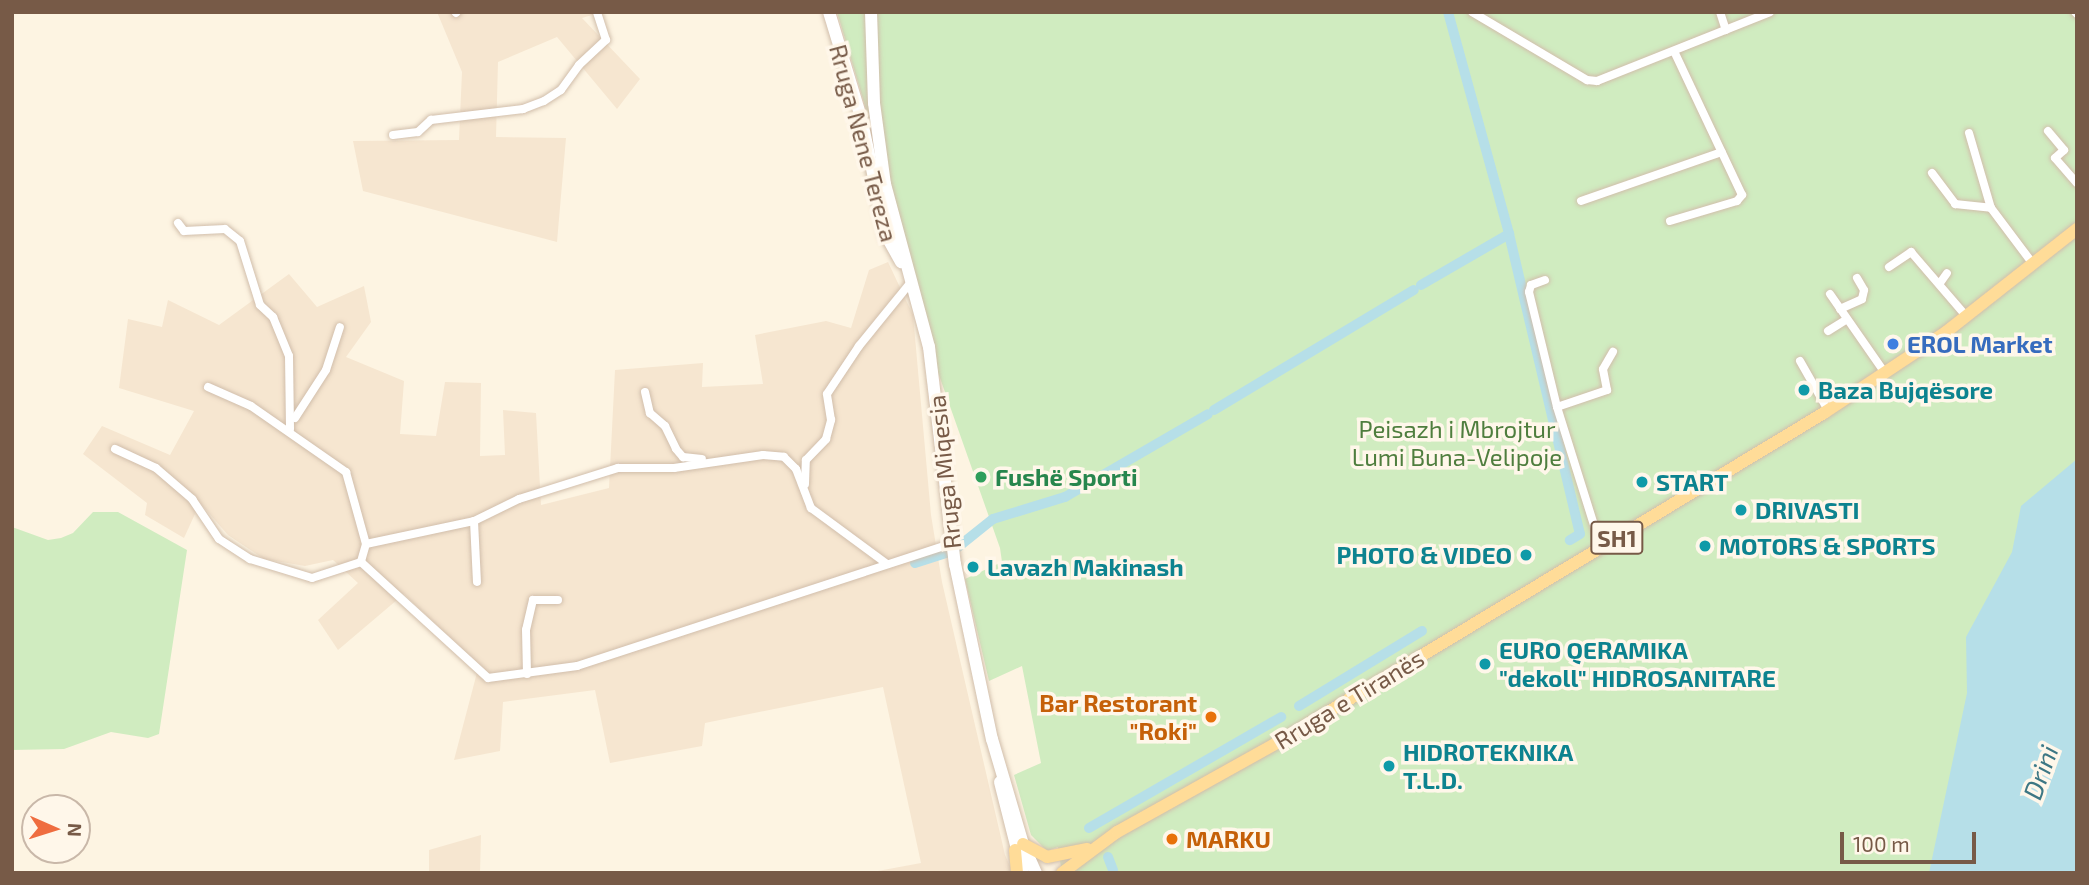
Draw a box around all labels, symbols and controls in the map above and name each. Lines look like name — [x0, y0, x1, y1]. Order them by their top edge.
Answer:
street label: Rruga Nene Tereza — [824, 41, 904, 245]
place label: EROL Market — [1907, 330, 2053, 358]
marker: EROL Market — [1885, 336, 1901, 352]
place label: Baza Bujqësore — [1818, 376, 1993, 404]
marker: Baza Bujqësore — [1796, 382, 1812, 398]
street label: Rruga Miqesia — [922, 394, 966, 550]
park label: Peisazh i Mbrojtur Lumi Buna-Velipoje — [1352, 415, 1562, 471]
place label: Fushë Sporti — [995, 463, 1138, 491]
place label: START — [1656, 468, 1729, 496]
marker: Fushë Sporti — [973, 469, 989, 485]
marker: START — [1634, 474, 1650, 490]
place label: DRIVASTI — [1755, 496, 1860, 524]
marker: DRIVASTI — [1733, 502, 1749, 518]
road number: SH1 — [1589, 518, 1645, 558]
place label: MOTORS & SPORTS — [1719, 532, 1936, 560]
marker: MOTORS & SPORTS — [1697, 538, 1713, 554]
place label: PHOTO & VIDEO — [1336, 541, 1512, 569]
marker: PHOTO & VIDEO — [1518, 547, 1534, 563]
place label: Lavazh Makinash — [987, 553, 1184, 581]
marker: Lavazh Makinash — [965, 559, 981, 575]
place label: EURO QERAMIKA "dekoll" HIDROSANITARE — [1499, 636, 1776, 692]
street label: Rruga e Tiranës — [1269, 643, 1429, 755]
marker: EURO QERAMIKA "dekoll" HIDROSANITARE — [1477, 656, 1493, 672]
place label: Bar Restorant "Roki" — [1039, 689, 1197, 745]
marker: Bar Restorant "Roki" — [1203, 709, 1219, 725]
place label: HIDROTEKNIKA T.L.D. — [1403, 738, 1573, 794]
water label: Drini — [2016, 741, 2064, 803]
marker: HIDROTEKNIKA T.L.D. — [1381, 758, 1397, 774]
north arrow — [21, 794, 91, 864]
scale bar — [1844, 818, 1980, 862]
text: N — [64, 823, 87, 837]
place label: MARKU — [1186, 825, 1271, 853]
marker: MARKU — [1164, 831, 1180, 847]
text: 100 m — [1853, 831, 1910, 856]

